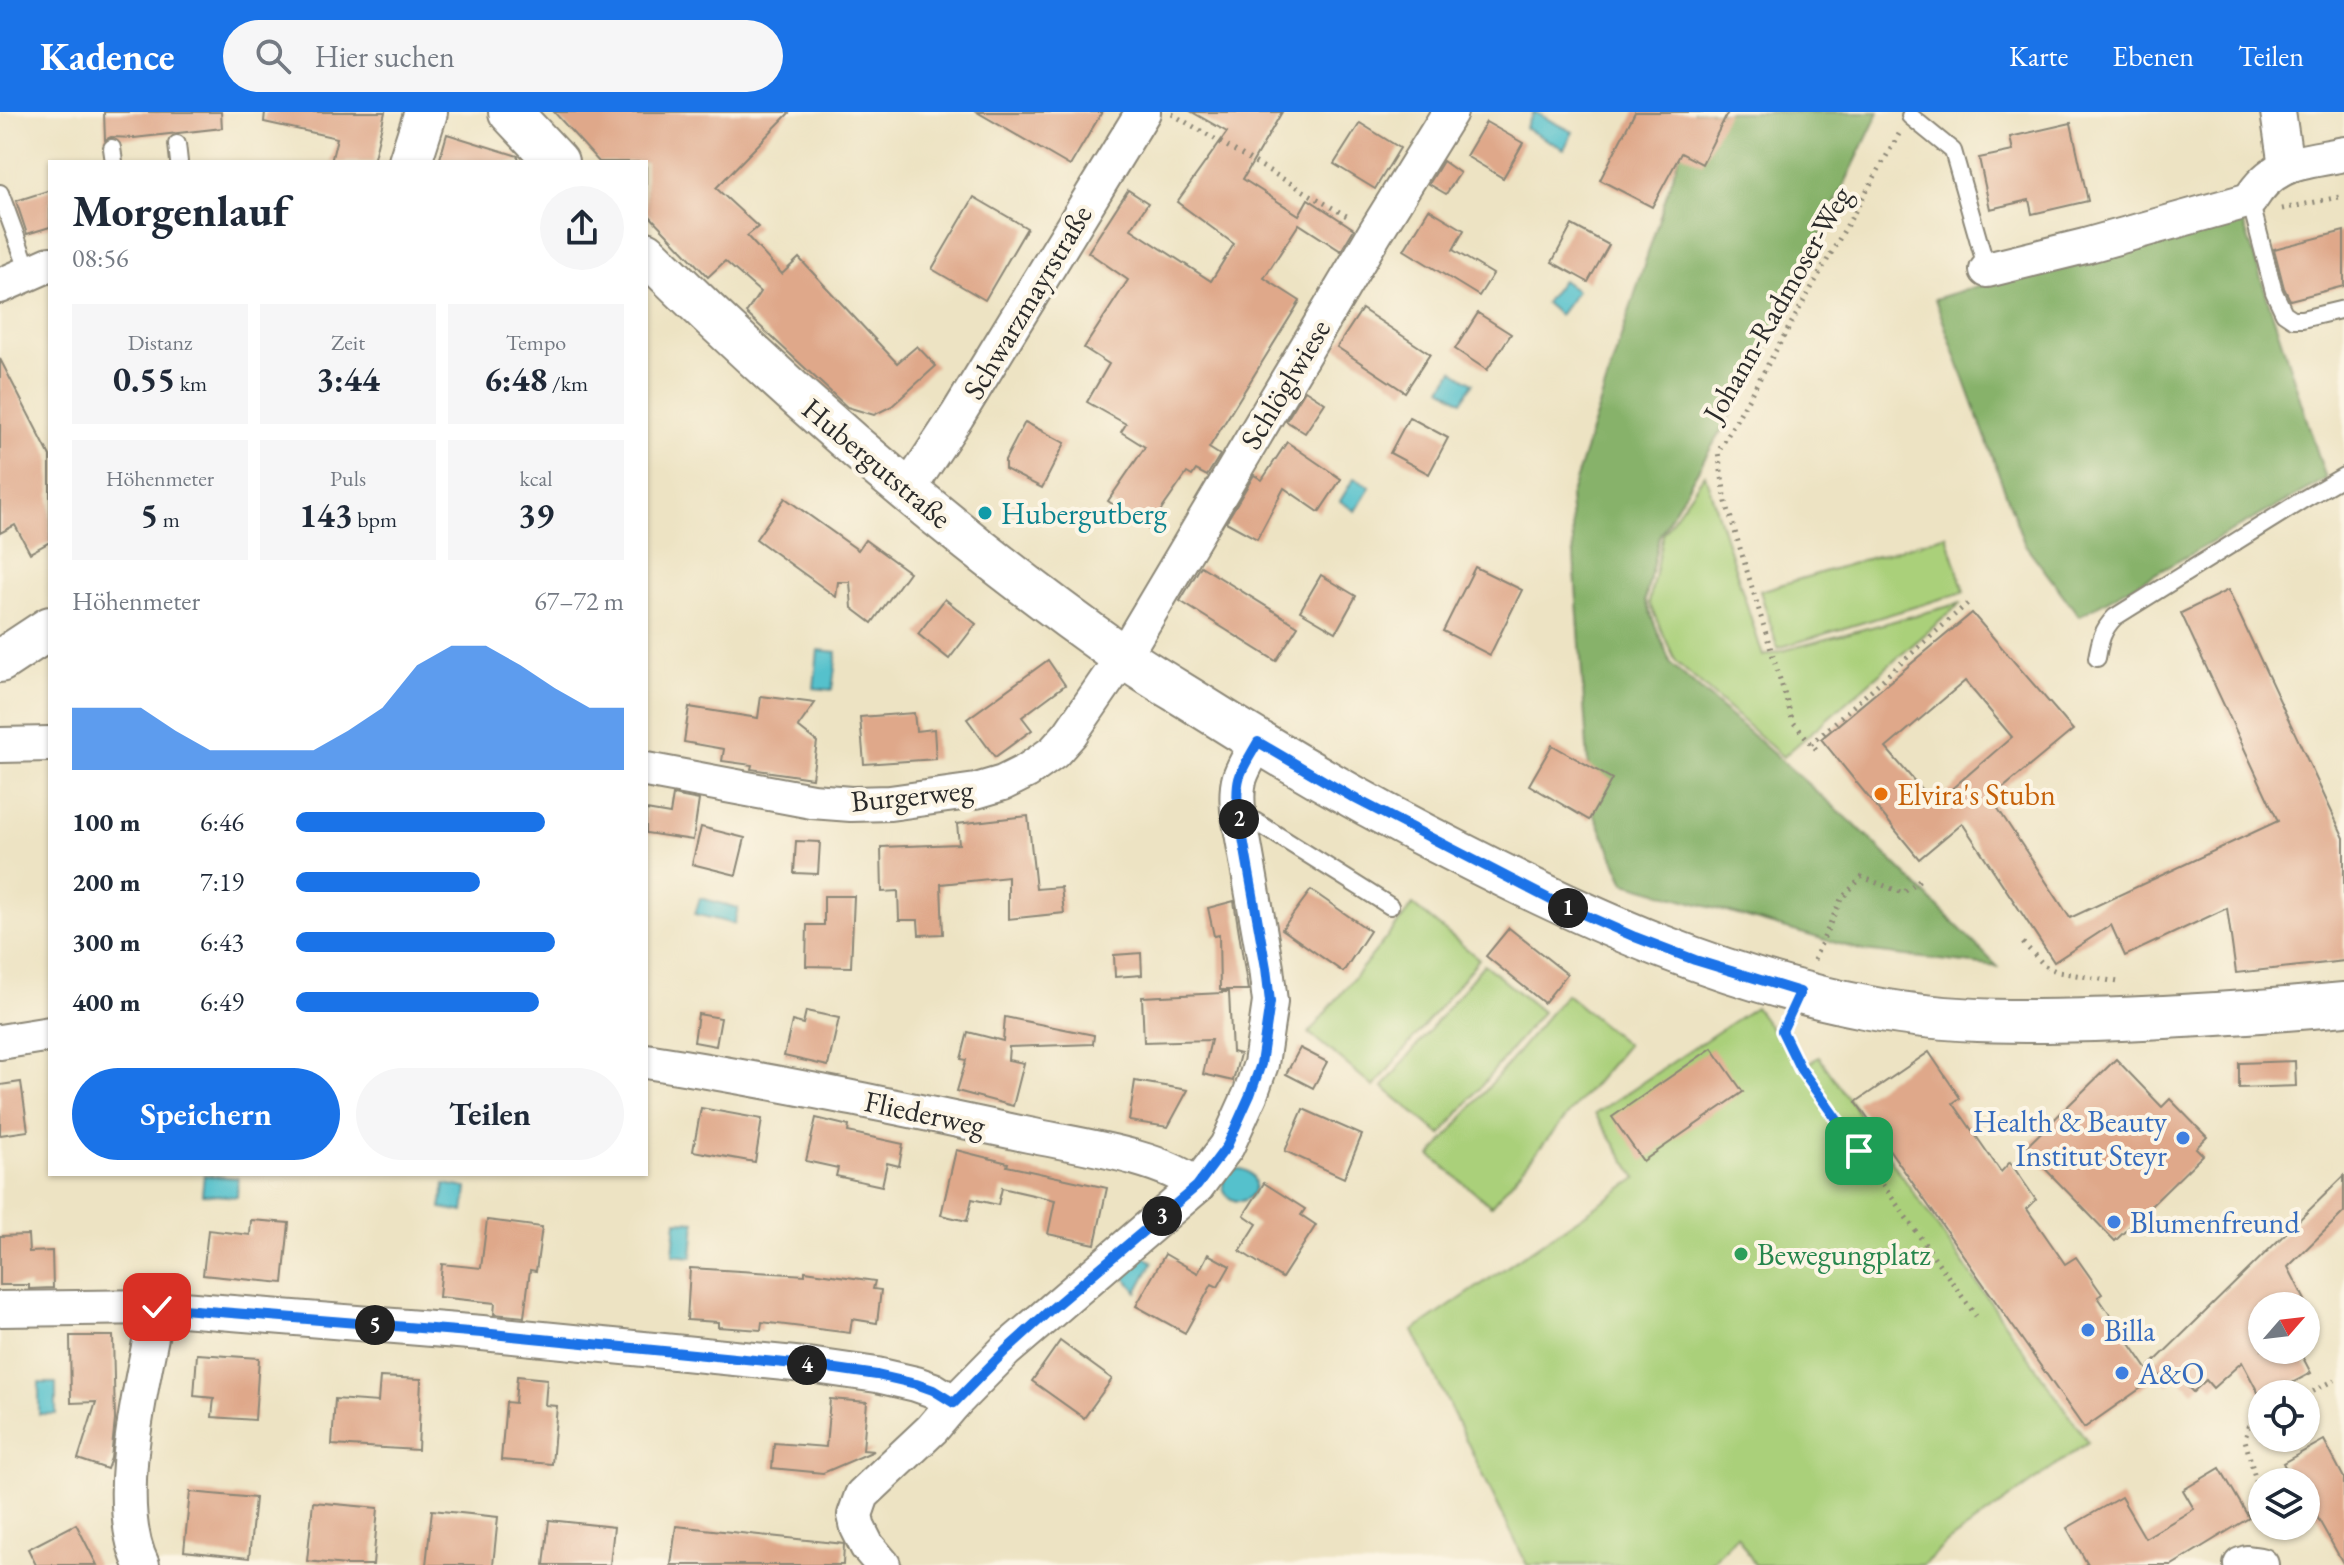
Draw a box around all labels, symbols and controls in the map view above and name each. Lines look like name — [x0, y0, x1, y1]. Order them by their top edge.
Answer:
search box — [223, 20, 783, 92]
text: Kadence — [40, 32, 175, 81]
icon: search — [251, 34, 295, 78]
text: Hier suchen — [315, 37, 455, 76]
text: Karte — [2009, 38, 2068, 74]
text: Ebenen — [2112, 38, 2194, 74]
text: Teilen — [2238, 38, 2304, 74]
street label: Johann-Radmoser-Weg — [1692, 179, 1861, 431]
text: Morgenlauf — [72, 182, 289, 239]
button: share — [540, 186, 624, 270]
street label: Schwarzmayrstraße — [954, 198, 1100, 406]
text: 08:56 — [72, 241, 128, 275]
street label: Schlöglwiese — [1231, 312, 1339, 456]
text: Distanz — [128, 328, 192, 357]
text: Zeit — [331, 328, 365, 357]
text: Tempo — [506, 328, 566, 357]
text: 0.55 — [113, 357, 175, 401]
text: 3:44 — [316, 357, 380, 401]
text: 6:48 — [484, 357, 547, 401]
text: km — [175, 369, 207, 398]
text: /km — [547, 369, 588, 398]
street label: Hubergutstraße — [794, 389, 960, 537]
text: Höhenmeter — [106, 464, 214, 493]
text: Puls — [330, 464, 366, 493]
text: kcal — [519, 464, 553, 493]
text: 5 — [140, 493, 158, 537]
text: 143 — [299, 493, 353, 537]
text: 39 — [518, 493, 554, 537]
place label: Hubergutberg — [1001, 494, 1168, 533]
marker: Hubergutberg — [976, 504, 994, 522]
text: m — [158, 505, 180, 534]
text: bpm — [353, 505, 397, 534]
text: Höhenmeter — [72, 584, 200, 618]
text: 67–72 m — [534, 584, 624, 618]
street label: Burgerweg — [849, 769, 976, 821]
place label: Elvira's Stubn — [1897, 775, 2056, 814]
marker: Elvira's Stubn — [1872, 785, 1890, 803]
pin: 2 — [1219, 799, 1259, 839]
text: 2 — [1233, 804, 1245, 833]
text: 100 m — [72, 805, 140, 839]
text: 6:46 — [200, 805, 244, 839]
text: 200 m — [72, 865, 140, 899]
text: 7:19 — [200, 865, 244, 899]
pin: 1 — [1548, 888, 1588, 928]
text: 1 — [1562, 893, 1574, 922]
text: 300 m — [72, 925, 140, 959]
text: 6:43 — [200, 925, 244, 959]
text: 400 m — [72, 985, 140, 1019]
text: 6:49 — [200, 985, 244, 1019]
button: Speichern — [72, 1068, 340, 1160]
button: Teilen — [356, 1068, 624, 1160]
street label: Fliederweg — [861, 1081, 990, 1145]
place label: Health & Beauty Institut Steyr — [1973, 1102, 2168, 1175]
pin — [1825, 1117, 1893, 1185]
icon: arrive — [1837, 1129, 1881, 1173]
marker: Health & Beauty Institut Steyr — [2174, 1129, 2192, 1147]
pin: 3 — [1142, 1196, 1182, 1236]
text: 3 — [1156, 1201, 1168, 1230]
place label: Blumenfreund — [2130, 1203, 2300, 1242]
marker: Blumenfreund — [2105, 1213, 2123, 1231]
place label: Bewegungplatz — [1757, 1235, 1931, 1274]
marker: Bewegungplatz — [1732, 1245, 1750, 1263]
pin — [123, 1273, 191, 1341]
icon: check — [135, 1285, 179, 1329]
north arrow — [2248, 1292, 2320, 1364]
map controls — [2248, 1292, 2320, 1540]
pin: 5 — [355, 1305, 395, 1345]
text: 5 — [369, 1310, 381, 1339]
place label: Billa — [2104, 1311, 2155, 1350]
marker: Billa — [2079, 1321, 2097, 1339]
pin: 4 — [787, 1345, 827, 1385]
text: 4 — [801, 1350, 813, 1379]
place label: A&O — [2137, 1354, 2204, 1393]
marker: A&O — [2113, 1364, 2131, 1382]
button: locate — [2248, 1380, 2320, 1452]
button: layers — [2248, 1468, 2320, 1540]

